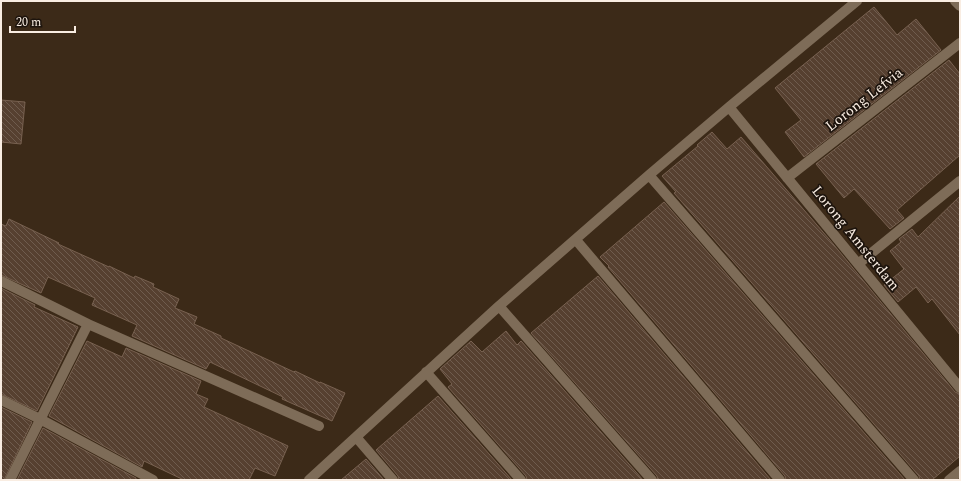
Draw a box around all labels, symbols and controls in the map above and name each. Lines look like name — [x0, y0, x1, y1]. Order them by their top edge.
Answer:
scale bar — [10, 8, 75, 34]
text: 20 m — [16, 13, 41, 32]
street label: Lorong Lefvia — [820, 61, 909, 137]
street label: Lorong Amsterdam — [806, 181, 905, 296]

